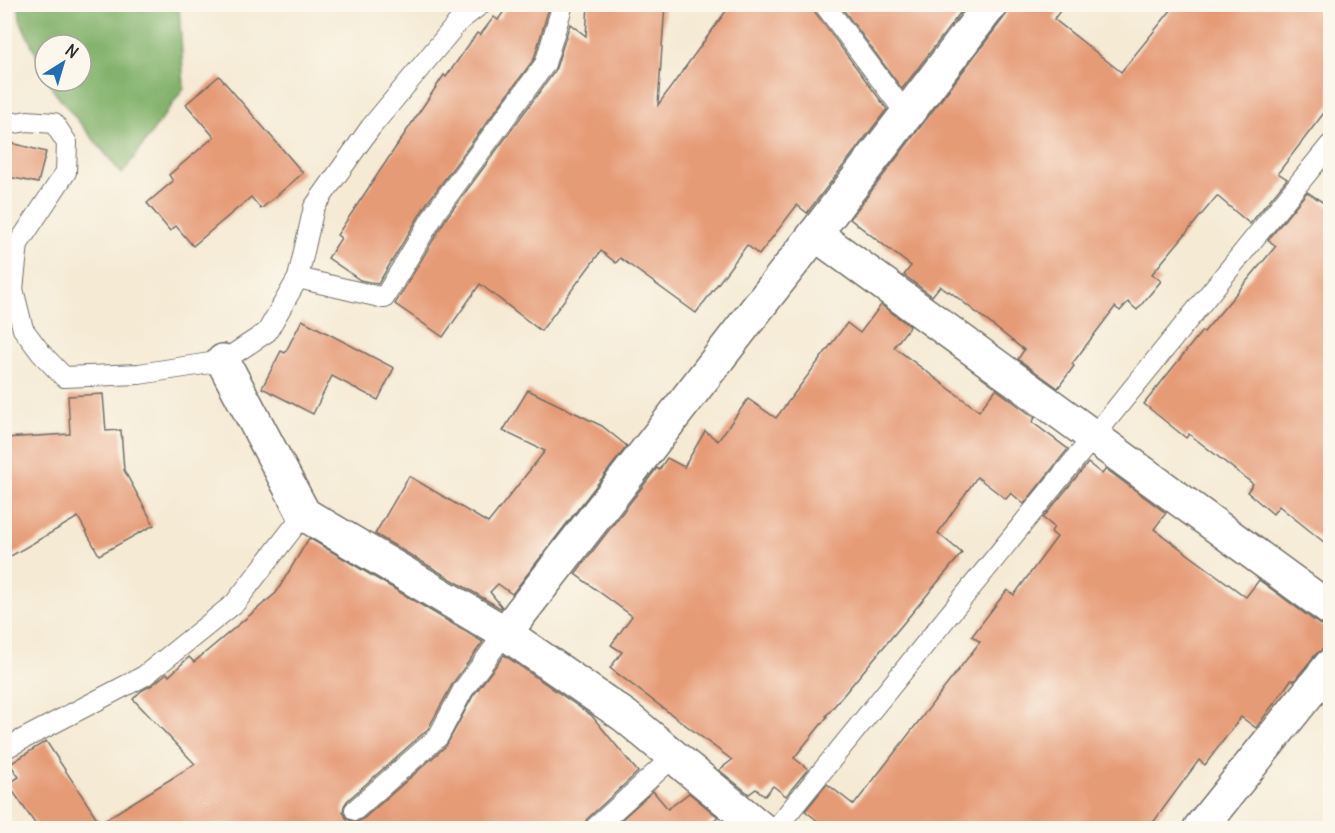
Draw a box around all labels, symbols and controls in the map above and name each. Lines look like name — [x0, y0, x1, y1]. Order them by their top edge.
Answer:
north arrow — [33, 33, 93, 93]
text: N — [62, 40, 82, 62]

